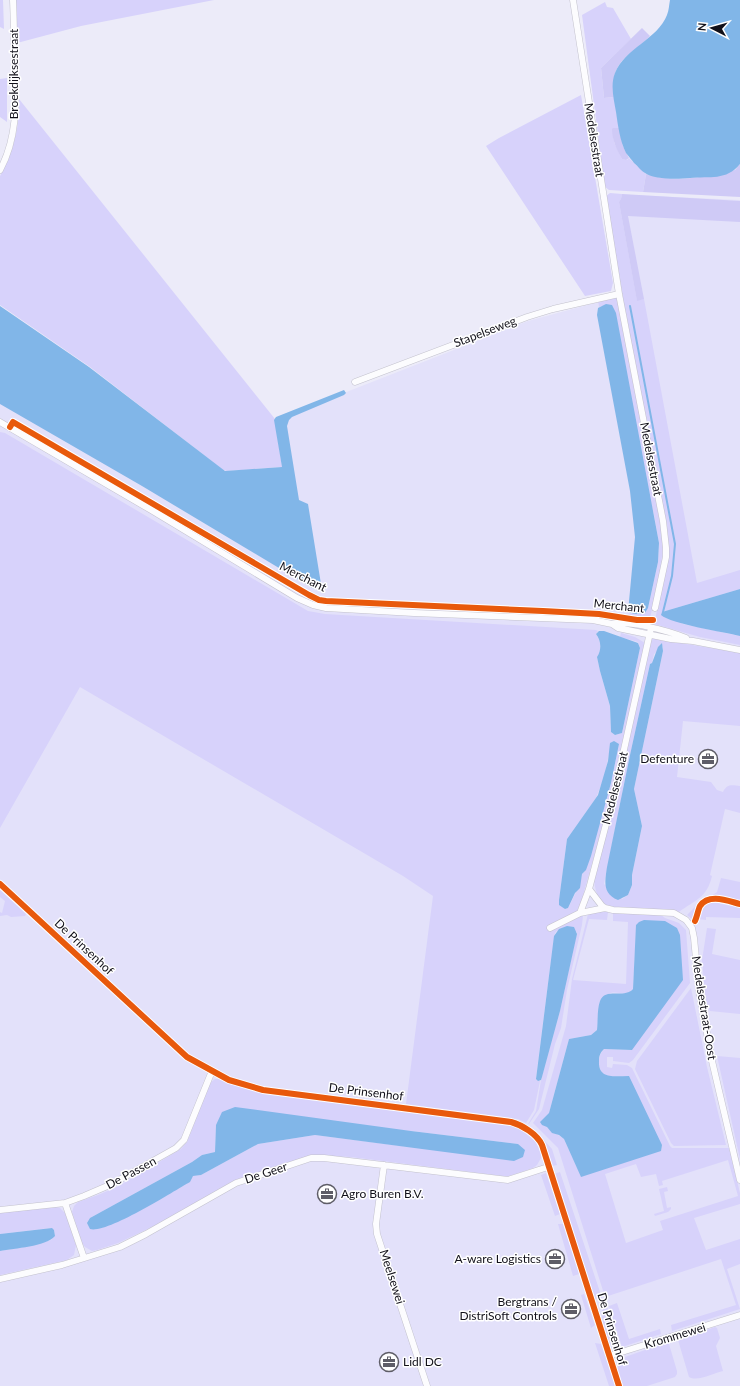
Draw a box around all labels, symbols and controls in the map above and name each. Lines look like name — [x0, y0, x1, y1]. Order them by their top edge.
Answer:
north arrow — [692, 8, 732, 48]
text: N — [695, 22, 708, 32]
street label: Broekdijksestraat — [6, 28, 21, 119]
street label: Medelsestraat — [581, 102, 608, 179]
street label: Stapelseweg — [451, 313, 518, 350]
street label: Medelsestraat — [637, 421, 666, 498]
street label: Merchant — [277, 558, 330, 595]
street label: Merchant — [593, 595, 646, 616]
office icon: Defenture — [697, 748, 719, 770]
street label: Medelsestraat — [598, 749, 631, 826]
place label: Defenture — [640, 751, 694, 766]
street label: De Prinsenhof — [52, 915, 118, 978]
street label: Medelsestraat-Oost — [689, 955, 720, 1062]
street label: De Prinsenhof — [328, 1079, 405, 1104]
street label: De Passen — [103, 1153, 159, 1192]
street label: De Geer — [243, 1158, 290, 1186]
office icon: Agro Buren B.V. — [316, 1183, 338, 1205]
place label: Agro Buren B.V. — [341, 1186, 424, 1201]
street label: Meelsewei — [377, 1248, 408, 1306]
office icon: A-ware Logistics — [544, 1248, 566, 1270]
place label: A-ware Logistics — [454, 1251, 541, 1266]
street label: De Prinsenhof — [594, 1291, 631, 1368]
place label: Bergtrans / DistriSoft Controls — [459, 1294, 558, 1323]
office icon: Bergtrans / DistriSoft Controls — [560, 1298, 582, 1320]
street label: Krommewei — [642, 1319, 707, 1352]
office icon: Lidl DC — [378, 1351, 400, 1373]
place label: Lidl DC — [403, 1354, 442, 1369]

